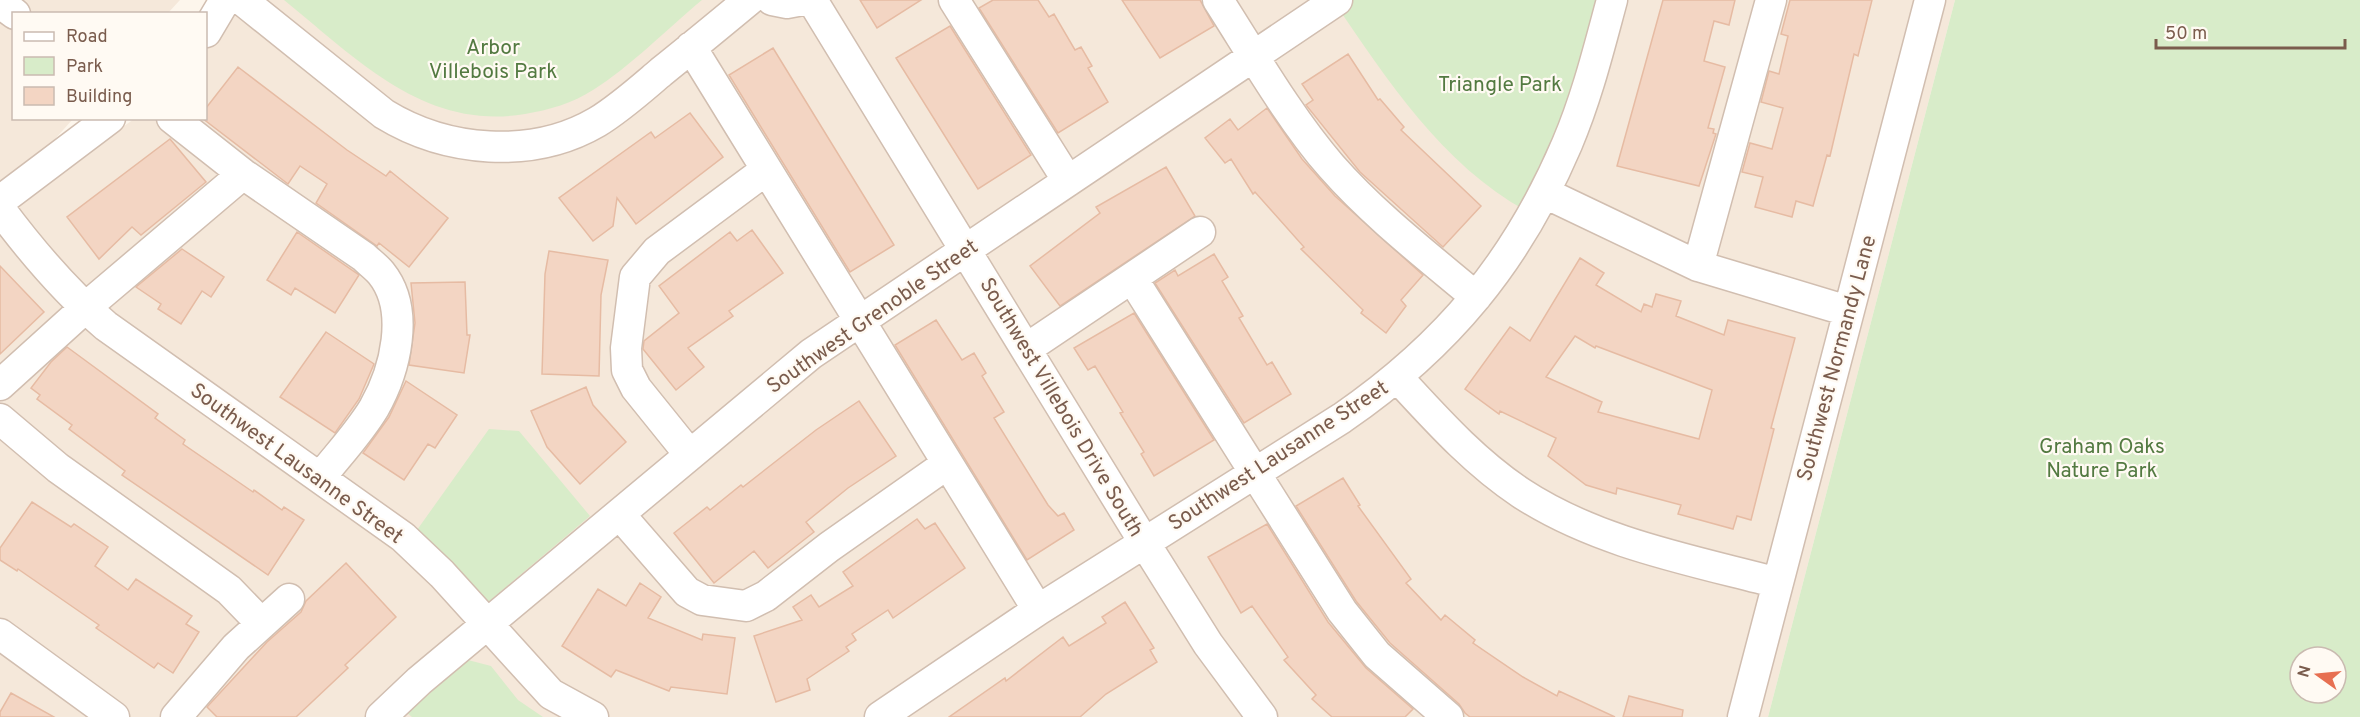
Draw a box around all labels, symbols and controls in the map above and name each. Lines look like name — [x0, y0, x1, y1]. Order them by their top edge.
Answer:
legend — [12, 12, 207, 120]
scale bar — [2156, 12, 2345, 50]
text: 50 m — [2165, 23, 2207, 46]
text: Road — [66, 26, 108, 49]
park label: Arbor Villebois Park — [429, 35, 557, 86]
text: Park — [66, 56, 103, 79]
park label: Triangle Park — [1438, 72, 1562, 99]
text: Building — [66, 86, 132, 109]
street label: Southwest Normandy Lane — [1792, 232, 1883, 484]
street label: Southwest Grenoble Street — [762, 234, 984, 401]
street label: Southwest Villebois Drive South — [973, 273, 1149, 542]
street label: Southwest Lausanne Street — [1164, 375, 1394, 538]
street label: Southwest Lausanne Street — [184, 378, 408, 551]
park label: Graham Oaks Nature Park — [2039, 434, 2165, 485]
north arrow — [2288, 645, 2348, 705]
text: N — [2294, 663, 2317, 680]

